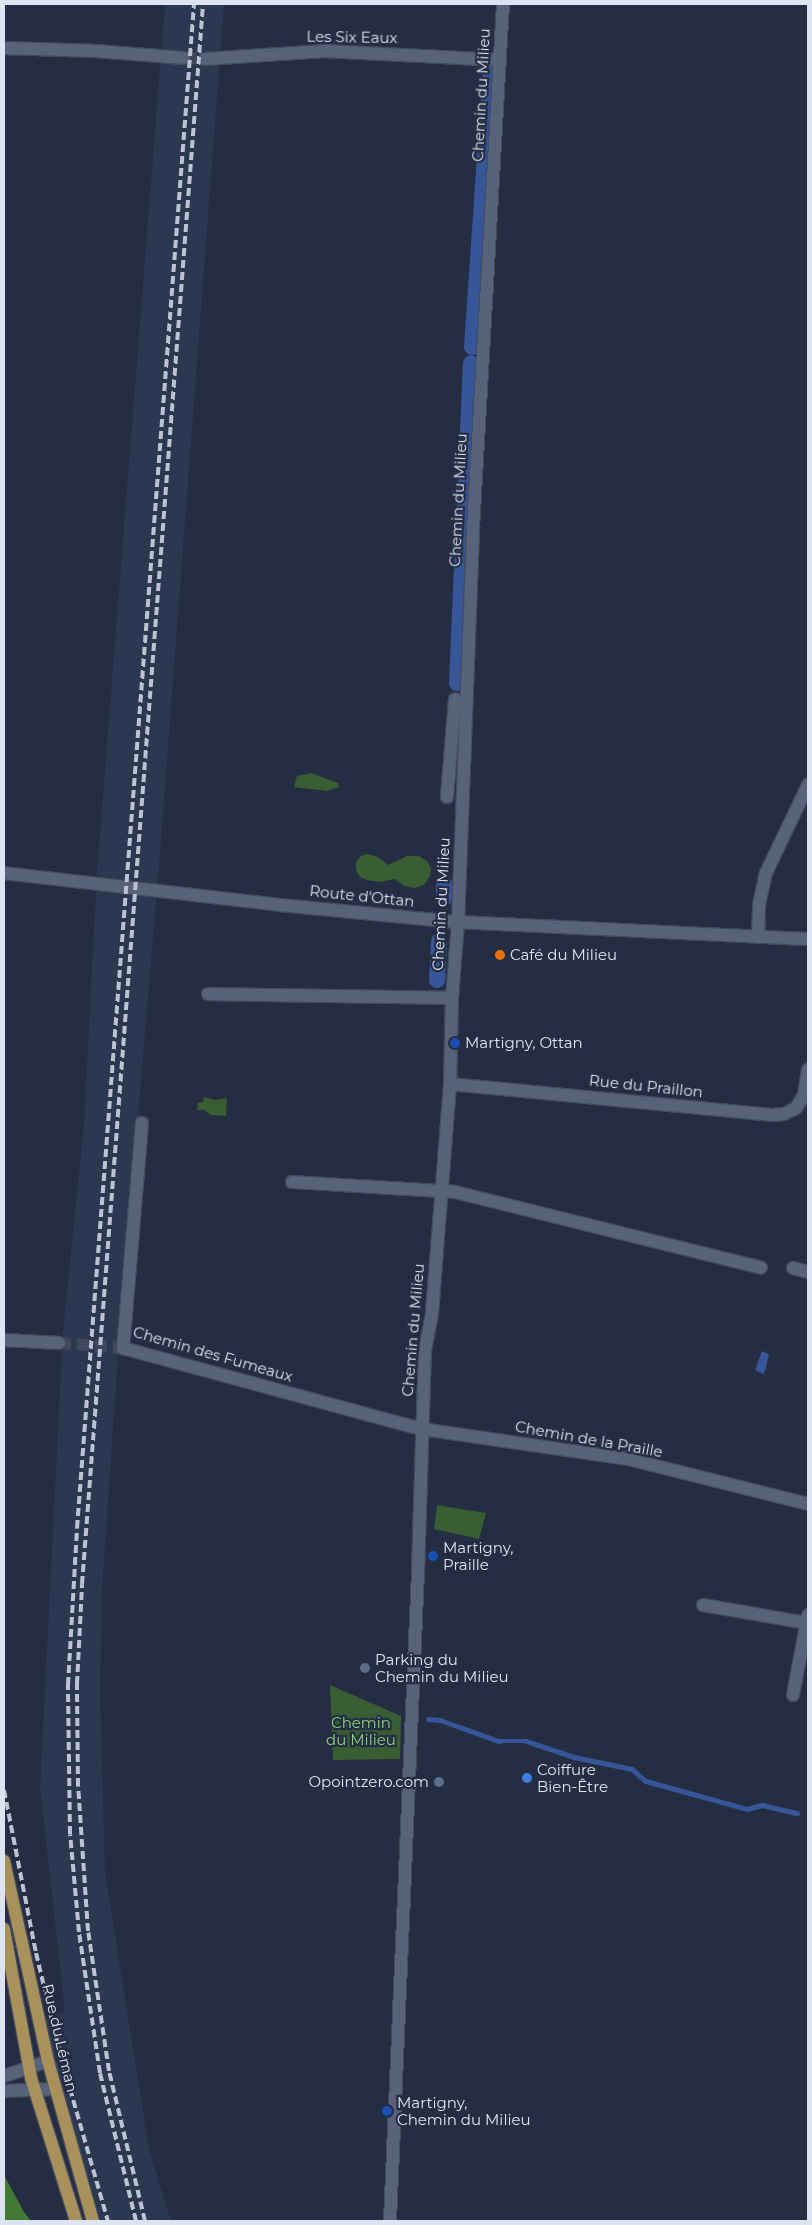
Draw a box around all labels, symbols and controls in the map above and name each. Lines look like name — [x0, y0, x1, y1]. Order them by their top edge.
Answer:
street label: Les Six Eaux — [306, 27, 398, 47]
street label: Chemin du Milieu — [469, 28, 493, 162]
street label: Chemin du Milieu — [446, 433, 470, 567]
street label: Chemin du Milieu — [429, 837, 453, 971]
street label: Route d'Ottan — [309, 882, 415, 910]
place label: Café du Milieu — [510, 946, 617, 964]
marker: Café du Milieu — [494, 949, 506, 961]
place label: Martigny, Ottan — [465, 1034, 583, 1052]
marker: Martigny, Ottan — [449, 1037, 461, 1049]
street label: Rue du Praillon — [588, 1071, 704, 1101]
street label: Chemin du Milieu — [398, 1263, 428, 1397]
street label: Chemin des Fumeaux — [131, 1323, 295, 1385]
street label: Chemin de la Praille — [514, 1417, 664, 1461]
place label: Martigny, Praille — [443, 1538, 513, 1573]
marker: Martigny, Praille — [427, 1550, 439, 1562]
place label: Parking du Chemin du Milieu — [375, 1650, 509, 1685]
marker: Parking du Chemin du Milieu — [359, 1662, 371, 1674]
park label: Chemin du Milieu — [326, 1713, 396, 1748]
place label: Coiffure Bien-Être — [537, 1760, 608, 1795]
marker: Coiffure Bien-Être — [521, 1772, 533, 1784]
place label: Opointzero.com — [308, 1773, 429, 1791]
marker: Opointzero.com — [433, 1776, 445, 1788]
street label: Rue du Léman — [39, 1982, 81, 2094]
place label: Martigny, Chemin du Milieu — [397, 2093, 531, 2128]
marker: Martigny, Chemin du Milieu — [381, 2105, 393, 2117]

